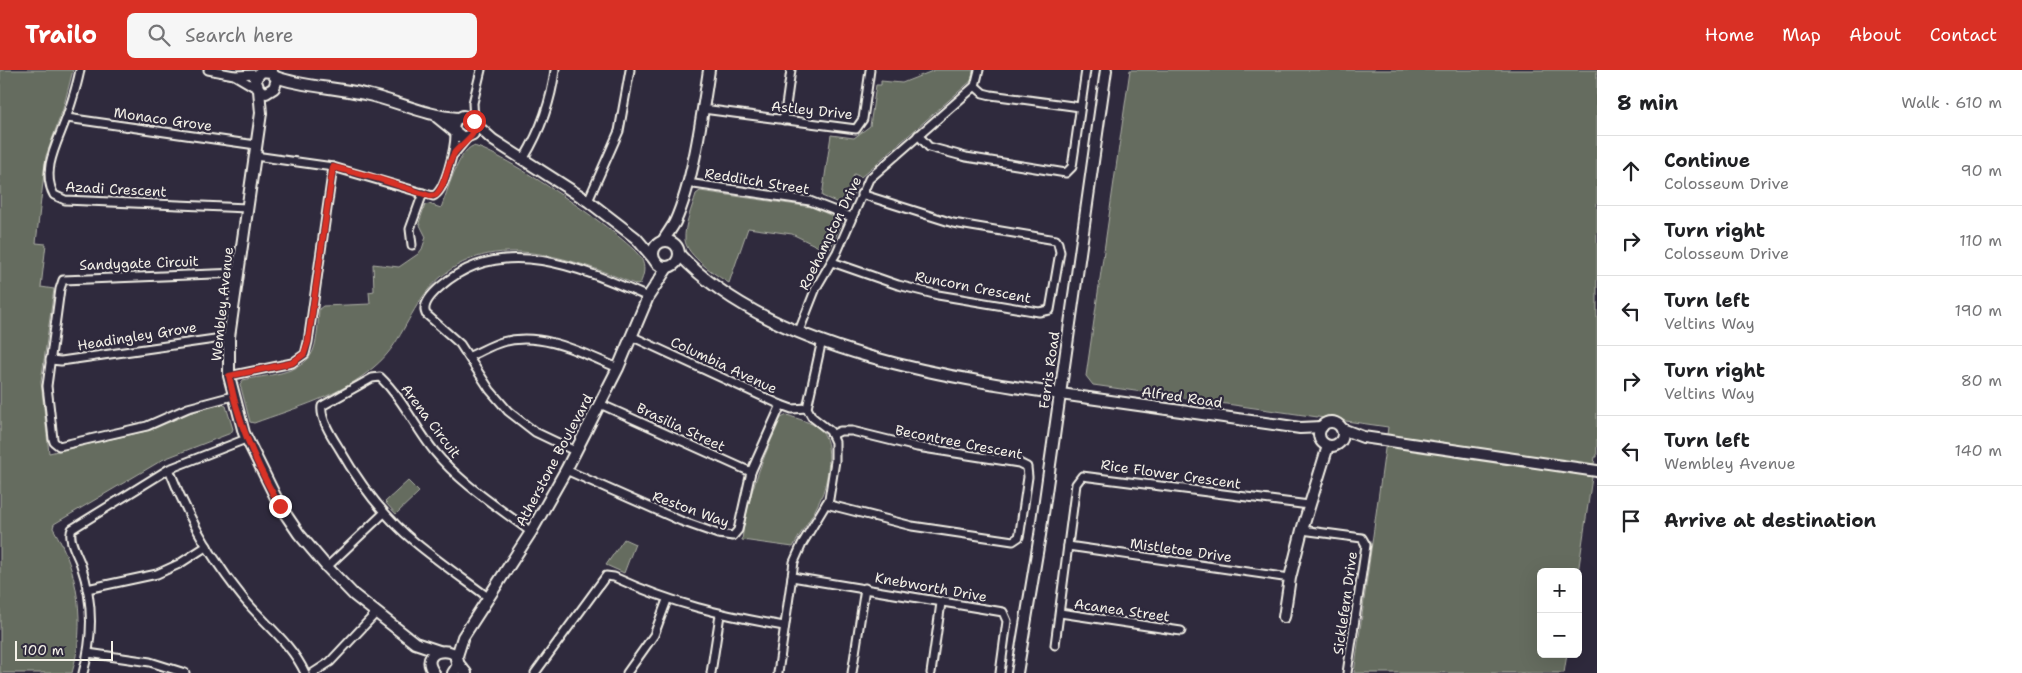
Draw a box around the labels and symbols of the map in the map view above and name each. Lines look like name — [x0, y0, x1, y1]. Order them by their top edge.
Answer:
street label: Astley Drive — [770, 97, 854, 123]
street label: Monaco Grove — [113, 103, 213, 135]
route start — [463, 110, 486, 133]
street label: Redditch Street — [703, 164, 811, 198]
street label: Roehampton Drive — [795, 173, 865, 293]
street label: Azadi Crescent — [65, 177, 167, 201]
street label: Wembley Avenue — [207, 246, 237, 362]
street label: Sandygate Circuit — [79, 252, 199, 274]
street label: Runcorn Crescent — [913, 267, 1033, 307]
street label: Headingley Grove — [76, 318, 198, 354]
street label: Ferris Road — [1035, 330, 1063, 410]
street label: Columbia Avenue — [668, 332, 780, 398]
street label: Arena Circuit — [397, 380, 465, 462]
street label: Alfred Road — [1140, 382, 1224, 412]
street label: Atherstone Boulevard — [511, 391, 597, 529]
street label: Brasilia Street — [634, 399, 728, 455]
street label: Becontree Crescent — [894, 421, 1024, 463]
street label: Rice Flower Crescent — [1100, 455, 1242, 493]
street label: Reston Way — [650, 487, 732, 531]
route end — [269, 495, 292, 518]
street label: Mistletoe Drive — [1129, 534, 1233, 566]
street label: Sicklefern Drive — [1329, 550, 1361, 656]
street label: Knebworth Drive — [874, 568, 989, 606]
street label: Acanea Street — [1073, 594, 1171, 626]
scale bar — [15, 638, 112, 661]

